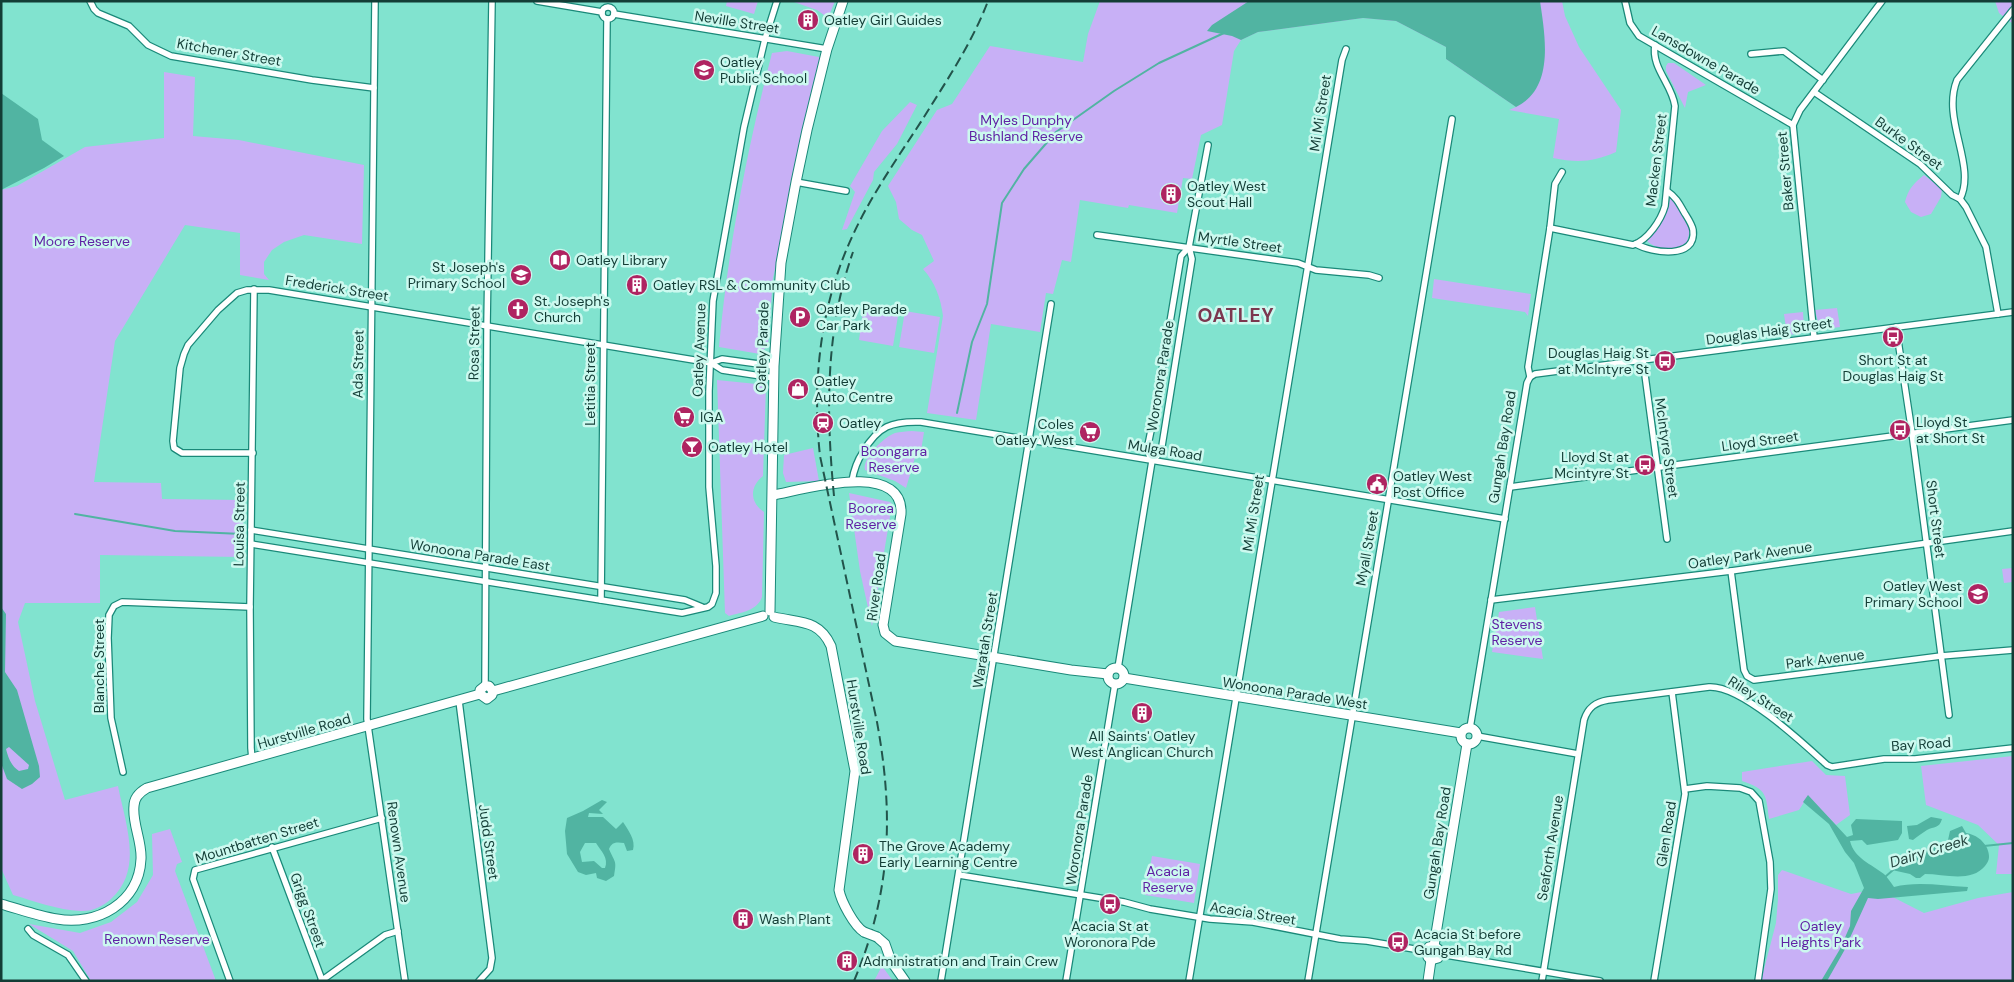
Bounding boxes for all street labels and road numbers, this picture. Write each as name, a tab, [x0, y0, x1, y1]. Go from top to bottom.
street label: Neville Street	[693, 6, 781, 38]
street label: Lansdowne Parade	[1649, 22, 1763, 98]
street label: Kitchener Street	[176, 34, 282, 70]
street label: Mi Mi Street	[1305, 73, 1335, 153]
street label: Burke Street	[1872, 112, 1946, 174]
street label: Macken Street	[1641, 113, 1671, 207]
street label: Baker Street	[1773, 131, 1797, 211]
street label: Myrtle Street	[1197, 227, 1283, 257]
street label: Frederick Street	[284, 271, 390, 305]
street label: Oatley Parade	[751, 301, 773, 393]
street label: Oatley Avenue	[688, 303, 710, 397]
street label: Rosa Street	[464, 306, 484, 380]
street label: Douglas Haig Street	[1705, 313, 1833, 349]
street label: Woronora Parade	[1142, 319, 1178, 433]
street label: Ada Street	[348, 329, 368, 399]
street label: Letitia Street	[581, 342, 599, 426]
street label: Gungah Bay Road	[1484, 389, 1520, 505]
street label: McIntyre Street	[1651, 397, 1683, 499]
street label: Lloyd Street	[1720, 427, 1800, 455]
street label: Mulga Road	[1127, 435, 1203, 465]
street label: Mi Mi Street	[1238, 473, 1268, 553]
street label: Short Street	[1922, 479, 1950, 559]
street label: Louisa Street	[229, 481, 249, 567]
street label: Myall Street	[1352, 509, 1382, 587]
street label: Wonoona Parade East	[409, 535, 551, 575]
street label: Oatley Park Avenue	[1687, 537, 1813, 573]
street label: River Road	[862, 552, 890, 622]
street label: Waratah Street	[968, 590, 1002, 690]
street label: Blanche Street	[90, 619, 108, 713]
street label: Park Avenue	[1785, 645, 1865, 673]
street label: Riley Street	[1725, 672, 1797, 726]
street label: Wonoona Parade West	[1221, 673, 1369, 713]
street label: Hurstville Road	[843, 678, 875, 776]
street label: Hurstville Road	[255, 709, 353, 753]
street label: Bay Road	[1890, 733, 1952, 755]
street label: Woronora Parade	[1061, 773, 1097, 887]
street label: Gungah Bay Road	[1419, 785, 1455, 901]
street label: Seaforth Avenue	[1533, 794, 1567, 902]
street label: Renown Avenue	[383, 800, 415, 904]
street label: Glen Road	[1652, 800, 1680, 868]
street label: Judd Street	[475, 803, 503, 881]
street label: Mountbatten Street	[193, 813, 321, 867]
street label: Grigg Street	[286, 870, 330, 950]
street label: Acacia Street	[1209, 897, 1297, 929]

